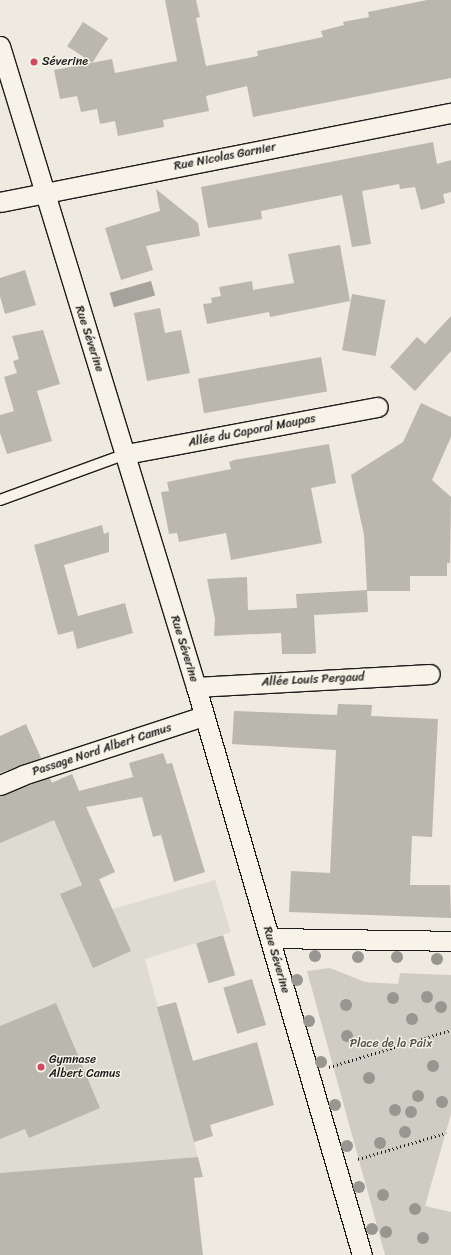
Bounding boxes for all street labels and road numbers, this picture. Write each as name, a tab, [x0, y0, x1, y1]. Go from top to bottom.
street label: Rue Nicolas Garnier	[173, 140, 277, 174]
street label: Rue Séverine	[71, 304, 107, 374]
street label: Allée du Caporal Maupas	[187, 412, 317, 450]
street label: Rue Séverine	[167, 614, 201, 684]
street label: Allée Louis Pergaud	[261, 670, 365, 690]
street label: Passage Nord Albert Camus	[30, 721, 174, 779]
street label: Rue Séverine	[260, 925, 292, 995]

